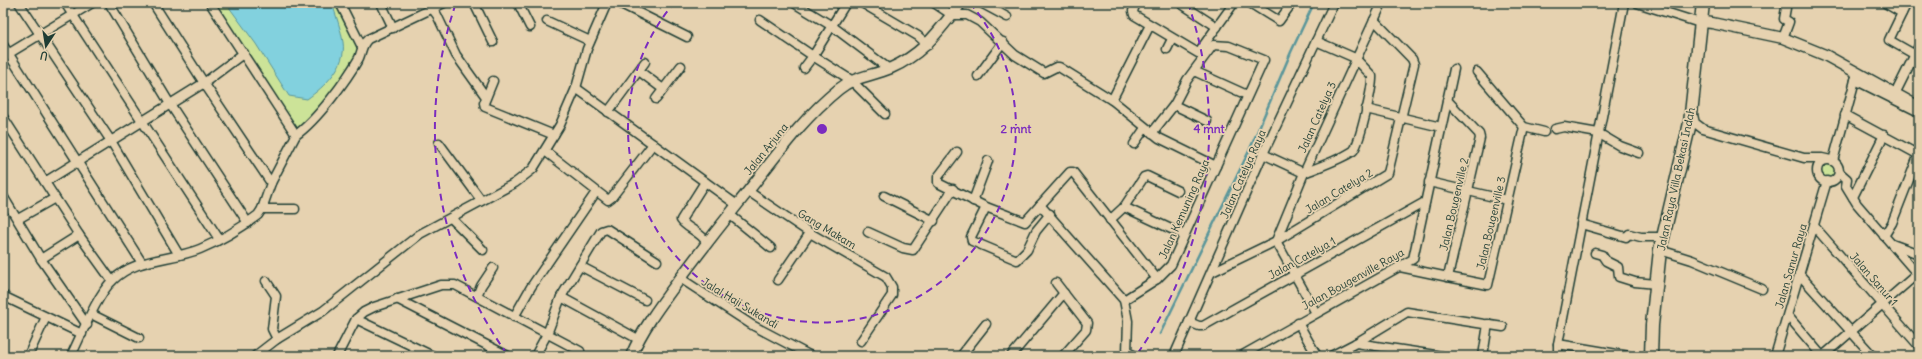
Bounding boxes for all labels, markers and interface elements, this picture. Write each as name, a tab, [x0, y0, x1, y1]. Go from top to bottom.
north arrow	[26, 26, 66, 66]
text: U	[39, 48, 49, 63]
street label: Jalan Catelya 3	[1295, 79, 1339, 155]
street label: Jalan Raya Villa Bekasi Indah	[1654, 106, 1698, 252]
street label: Jalan Arjuna	[741, 120, 791, 178]
text: 2 mnt	[1001, 121, 1032, 136]
text: 4 mnt	[1193, 121, 1226, 136]
centre of rings	[815, 122, 829, 136]
street label: Jalan Catelya Raya	[1217, 127, 1269, 221]
street label: Jalan Bougenville 2	[1436, 156, 1472, 252]
street label: Jalan Kemuning Raya	[1156, 157, 1212, 261]
street label: Jalan Catelya 2	[1303, 165, 1375, 217]
street label: Jalan Bougenville 3	[1473, 175, 1509, 271]
street label: Gang Makam	[795, 206, 859, 252]
street label: Jalan Sanur Raya	[1772, 222, 1810, 310]
street label: Jalan Catelya 1	[1266, 234, 1338, 282]
street label: Jalan Bougenville Raya	[1299, 245, 1407, 313]
street label: Jalan Sanur 1	[1847, 249, 1901, 309]
street label: Jalal Haji Sukandi	[699, 275, 781, 331]

